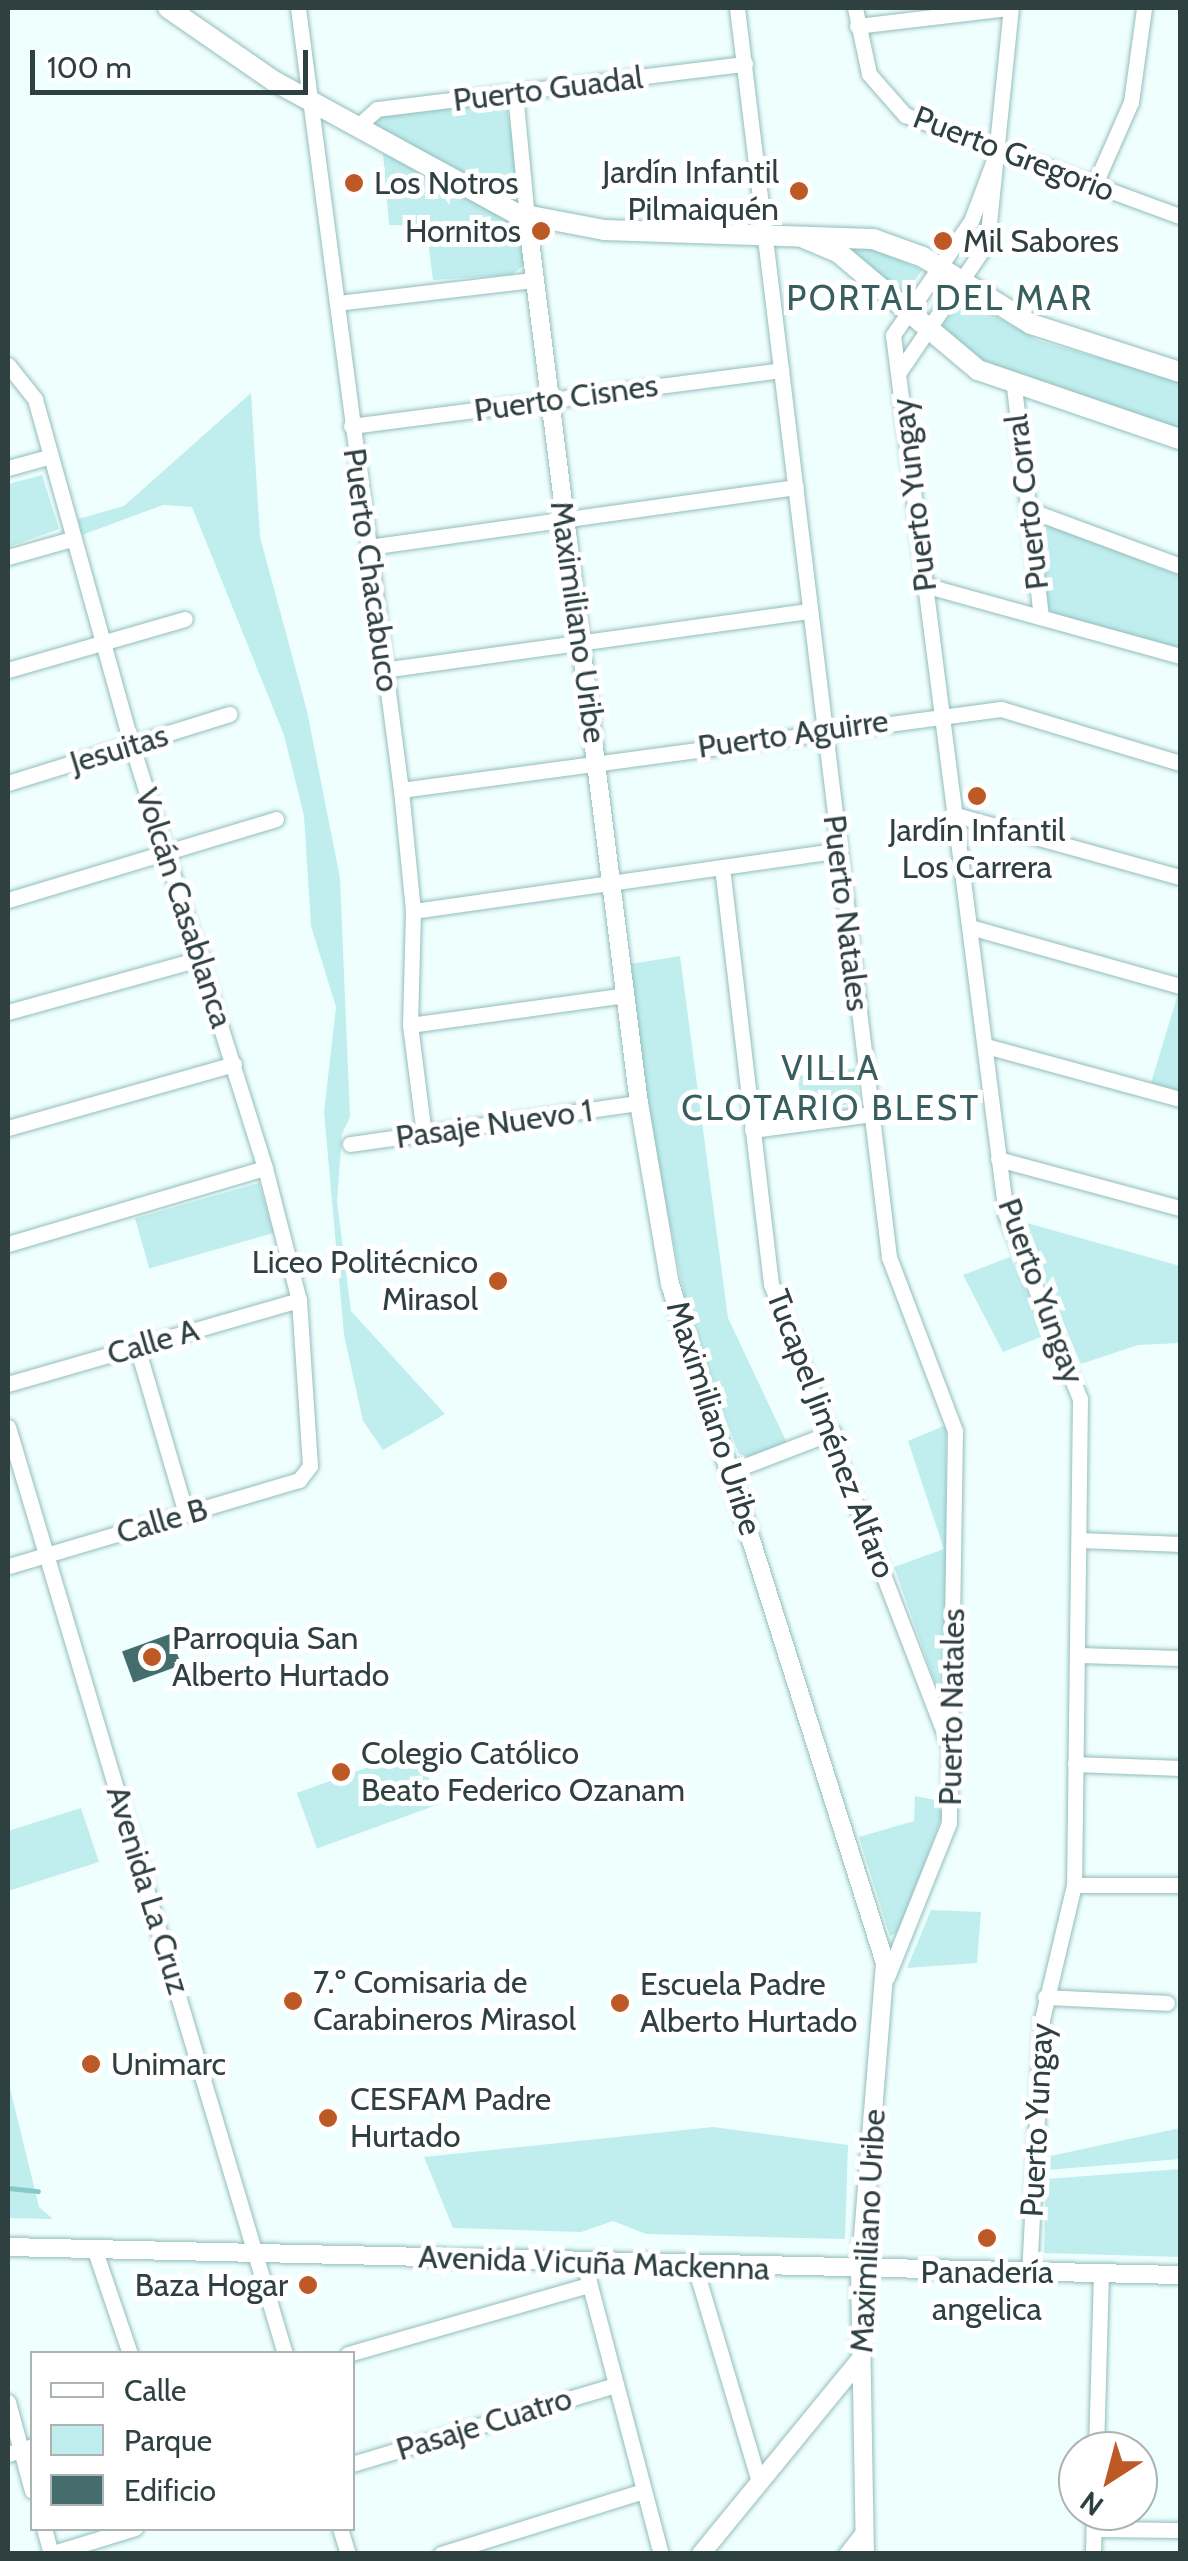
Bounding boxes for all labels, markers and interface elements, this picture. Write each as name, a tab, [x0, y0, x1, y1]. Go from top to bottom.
scale bar	[35, 30, 312, 92]
text: 100 m	[47, 49, 132, 86]
street label: Puerto Guadal	[451, 58, 645, 120]
street label: Puerto Gregorio	[908, 98, 1120, 210]
place label: Jardín Infantil Pilmaiquén	[602, 154, 779, 229]
place label: Los Notros	[374, 164, 519, 202]
marker: Los Notros	[343, 172, 365, 194]
marker: Jardín Infantil Pilmaiquén	[788, 180, 810, 202]
place label: Hornitos	[405, 212, 521, 250]
marker: Hornitos	[530, 220, 552, 242]
place label: Mil Sabores	[963, 222, 1119, 260]
marker: Mil Sabores	[932, 230, 954, 252]
district label: PORTAL DEL MAR	[786, 277, 1094, 319]
street label: Puerto Cisnes	[472, 366, 660, 430]
street label: Puerto Yungay	[883, 396, 945, 594]
street label: Puerto Corral	[997, 412, 1057, 592]
street label: Puerto Chacabuco	[335, 446, 407, 694]
street label: Maximiliano Uribe	[542, 498, 614, 746]
street label: Puerto Aguirre	[695, 702, 891, 766]
street label: Jesuitas	[65, 716, 173, 782]
street label: Volcán Casablanca	[127, 783, 241, 1033]
marker: Jardín Infantil Los Carrera	[966, 785, 988, 807]
place label: Jardín Infantil Los Carrera	[889, 812, 1065, 887]
street label: Puerto Natales	[815, 813, 877, 1013]
district label: VILLA CLOTARIO BLEST	[681, 1047, 981, 1129]
street label: Pasaje Nuevo 1	[393, 1091, 595, 1157]
street label: Puerto Yungay	[990, 1193, 1092, 1389]
place label: Liceo Politécnico Mirasol	[252, 1244, 478, 1319]
marker: Liceo Politécnico Mirasol	[487, 1270, 509, 1292]
street label: Tucapel Jiménez Alfaro	[758, 1284, 904, 1584]
street label: Maximiliano Uribe	[658, 1296, 770, 1540]
street label: Calle A	[103, 1311, 203, 1373]
street label: Calle B	[112, 1490, 212, 1552]
street label: Puerto Natales	[931, 1608, 973, 1806]
place label: Parroquia San Alberto Hurtado	[172, 1620, 389, 1695]
marker: Parroquia San Alberto Hurtado	[141, 1646, 163, 1668]
place label: Colegio Católico Beato Federico Ozanam	[361, 1735, 685, 1810]
marker: Colegio Católico Beato Federico Ozanam	[330, 1761, 352, 1783]
street label: Avenida La Cruz	[98, 1781, 198, 1999]
place label: 7.º Comisaria de Carabineros Mirasol	[313, 1964, 576, 2039]
place label: Escuela Padre Alberto Hurtado	[640, 1966, 857, 2041]
marker: 7.º Comisaria de Carabineros Mirasol	[282, 1990, 304, 2012]
marker: Escuela Padre Alberto Hurtado	[609, 1992, 631, 2014]
street label: Puerto Yungay	[1013, 2022, 1061, 2218]
place label: Unimarc	[111, 2045, 226, 2083]
marker: Unimarc	[80, 2053, 102, 2075]
place label: CESFAM Padre Hurtado	[350, 2081, 551, 2156]
marker: CESFAM Padre Hurtado	[315, 2105, 341, 2131]
street label: Maximiliano Uribe	[842, 2108, 894, 2354]
marker: Panadería angelica	[976, 2227, 998, 2249]
street label: Avenida Vicuña Mackenna	[418, 2238, 770, 2288]
place label: Panadería angelica	[921, 2254, 1053, 2329]
place label: Baza Hogar	[135, 2266, 288, 2304]
marker: Baza Hogar	[297, 2274, 319, 2296]
legend	[30, 2351, 355, 2531]
text: Calle	[124, 2372, 186, 2409]
street label: Pasaje Cuatro	[392, 2379, 576, 2469]
text: Parque	[124, 2422, 212, 2459]
north arrow	[1058, 2431, 1158, 2531]
text: Edificio	[124, 2472, 216, 2509]
text: N	[1074, 2484, 1110, 2523]

